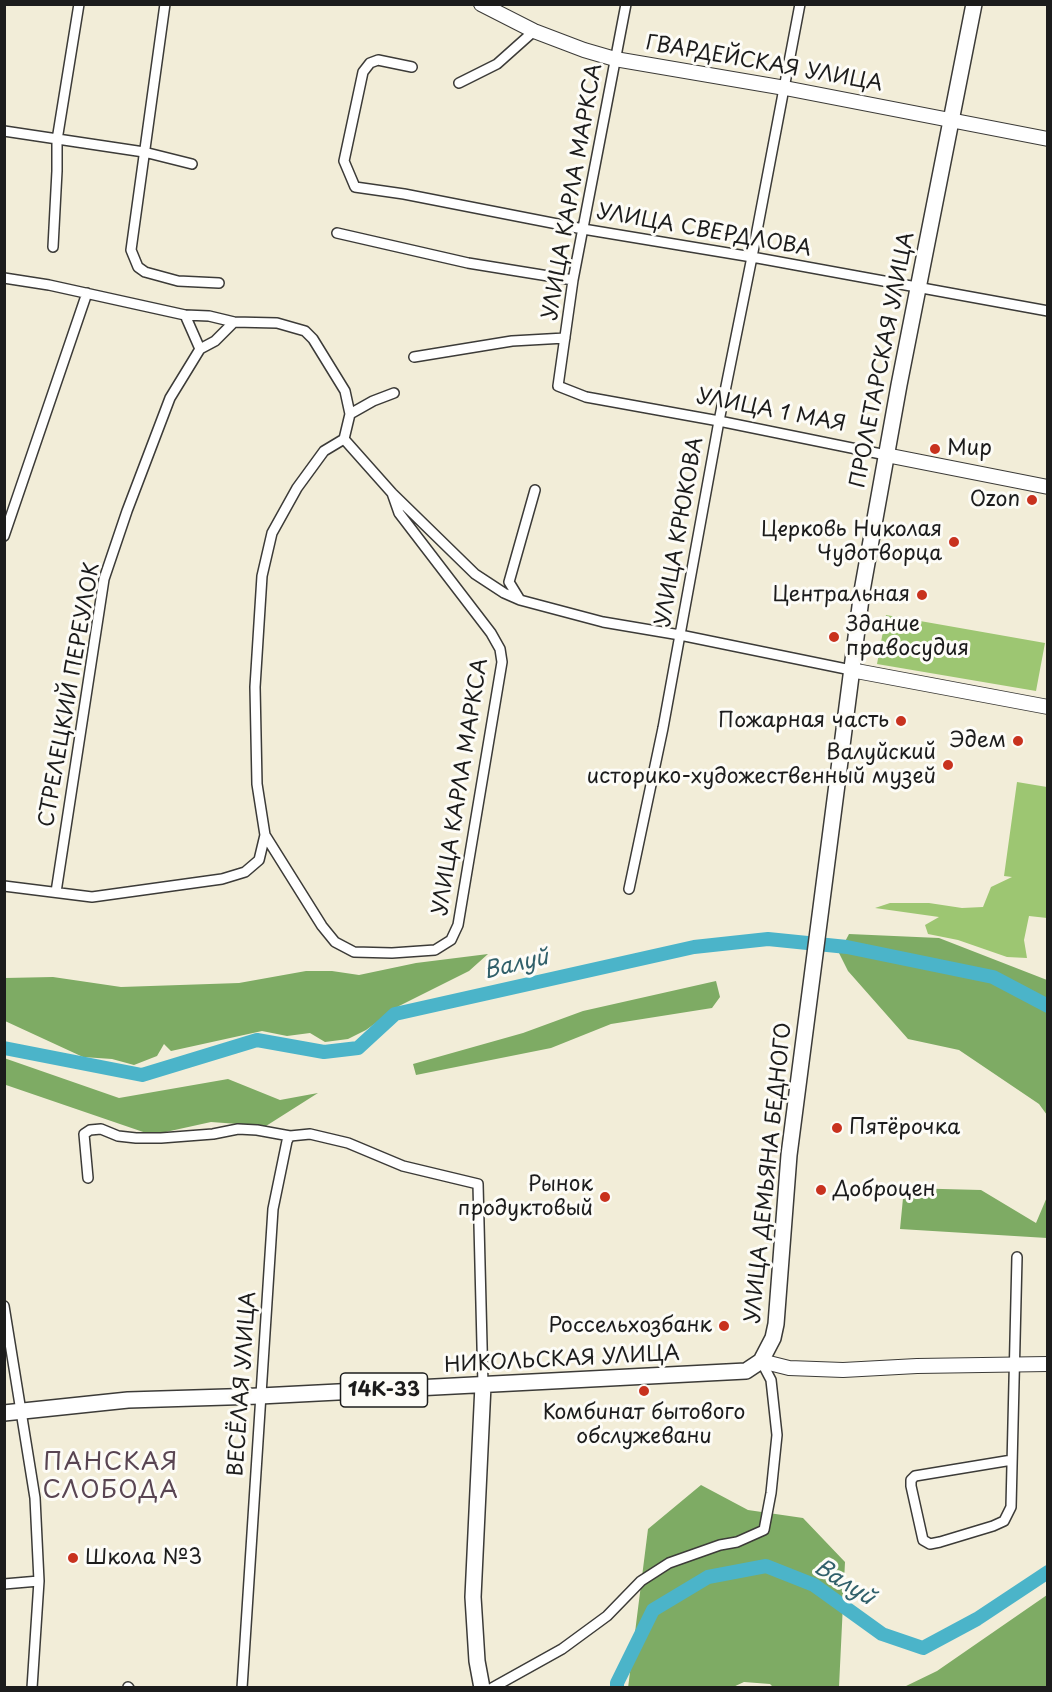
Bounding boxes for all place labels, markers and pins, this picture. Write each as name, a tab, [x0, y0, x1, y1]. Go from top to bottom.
place label: Мир	[947, 436, 992, 462]
marker: Мир	[928, 442, 942, 456]
place label: Ozon	[970, 487, 1020, 513]
marker: Ozon	[1025, 493, 1039, 507]
place label: Церковь Николая Чудотворца	[761, 517, 942, 567]
marker: Церковь Николая Чудотворца	[947, 535, 961, 549]
place label: Центральная	[772, 582, 910, 608]
marker: Центральная	[915, 588, 929, 602]
place label: Здание правосудия	[846, 612, 969, 662]
marker: Здание правосудия	[827, 630, 841, 644]
place label: Пожарная часть	[718, 708, 889, 734]
marker: Пожарная часть	[894, 714, 908, 728]
place label: Эдем	[950, 728, 1006, 754]
marker: Эдем	[1011, 734, 1025, 748]
place label: Валуйский историко-художественный музей	[587, 740, 936, 790]
marker: Валуйский историко-художественный музей	[941, 758, 955, 772]
place label: Пятёрочка	[849, 1115, 960, 1141]
marker: Пятёрочка	[830, 1121, 844, 1135]
place label: Рынок продуктовый	[458, 1172, 593, 1222]
place label: Доброцен	[833, 1177, 936, 1203]
marker: Доброцен	[814, 1183, 828, 1197]
marker: Рынок продуктовый	[598, 1190, 612, 1204]
place label: Россельхозбанк	[549, 1313, 712, 1339]
marker: Россельхозбанк	[717, 1319, 731, 1333]
marker: Комбинат бытового обслужевани	[637, 1384, 651, 1398]
place label: Комбинат бытового обслужевани	[543, 1400, 745, 1450]
place label: Школа №3	[85, 1545, 202, 1571]
marker: Школа №3	[66, 1551, 80, 1565]

